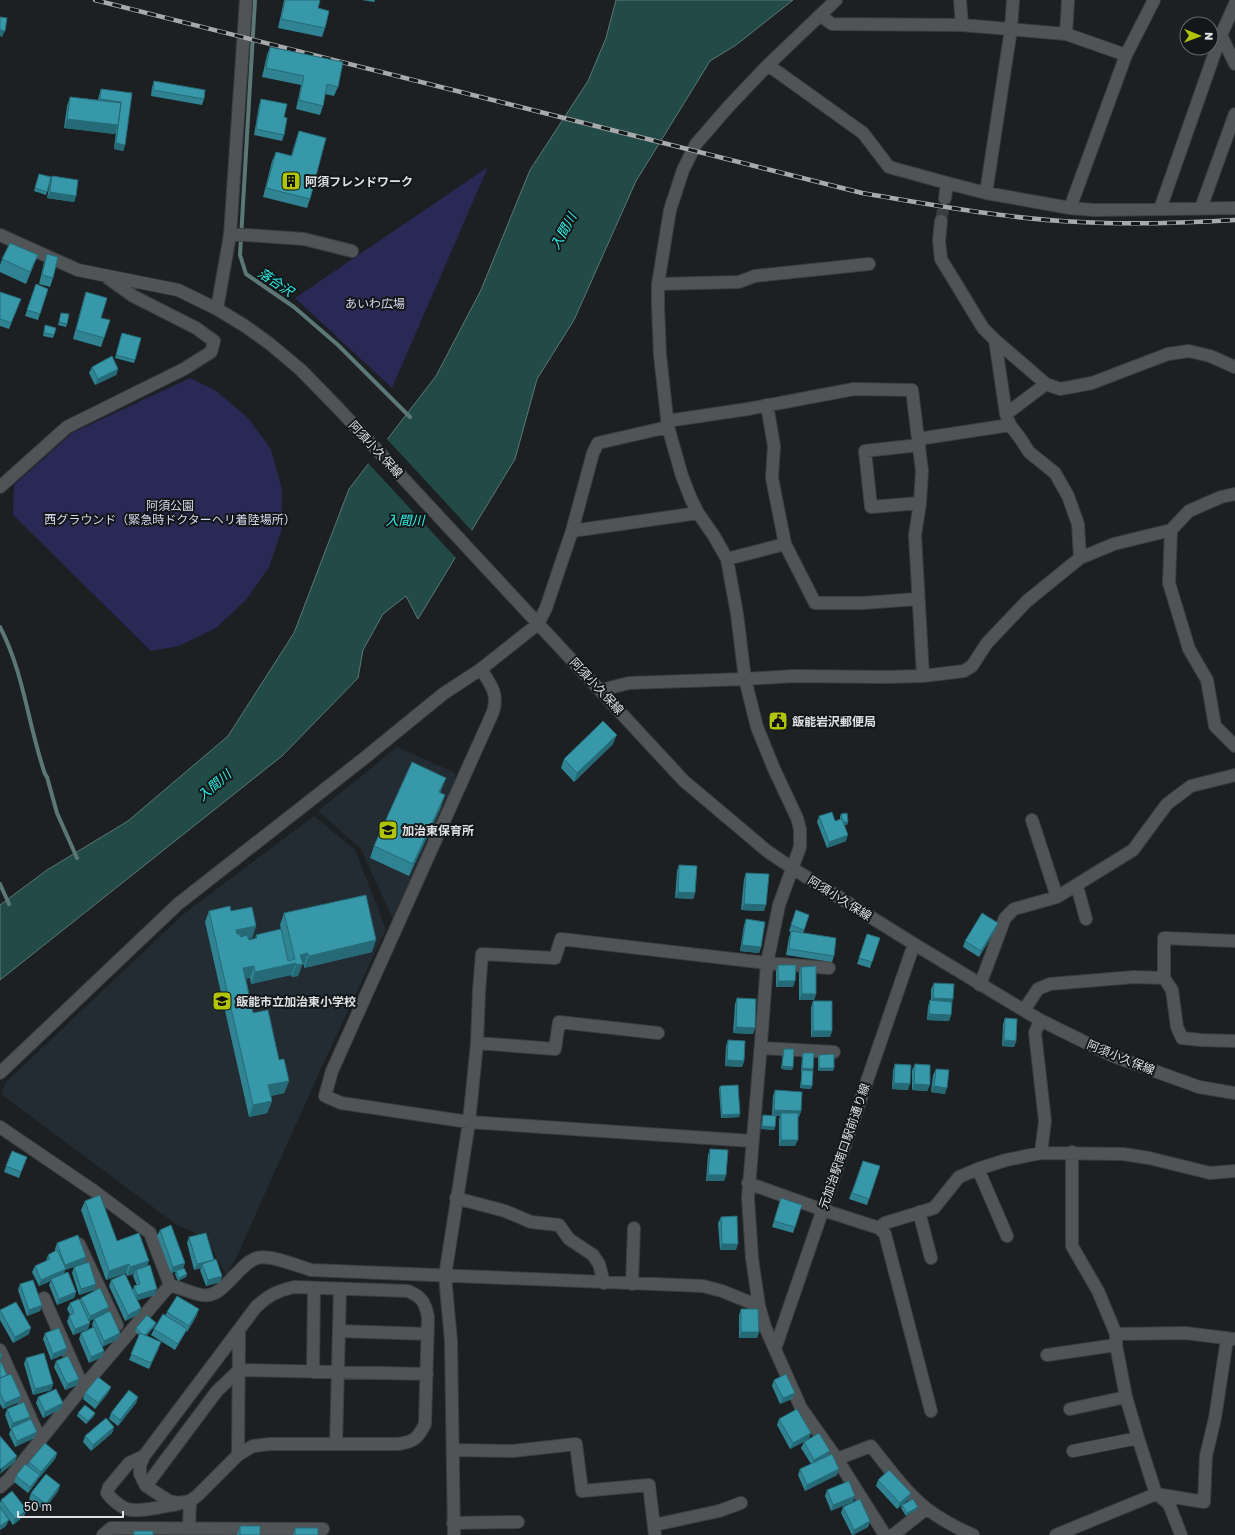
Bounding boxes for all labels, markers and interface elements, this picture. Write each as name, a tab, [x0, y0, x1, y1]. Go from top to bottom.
north arrow	[1179, 16, 1219, 56]
text: N	[1203, 32, 1216, 40]
building icon: 阿須フレンドワーク	[280, 170, 302, 192]
place label: 阿須フレンドワーク	[305, 174, 413, 189]
water label: 入間川	[547, 208, 580, 252]
water label: 落合沢	[255, 264, 298, 301]
park label: あいわ広場	[345, 296, 405, 311]
street label: 阿須小久保線	[346, 418, 406, 480]
park label: 阿須公園 西グラウンド（緊急時ドクターヘリ着陸場所）	[44, 498, 296, 527]
water label: 入間川	[385, 512, 426, 528]
street label: 阿須小久保線	[567, 655, 627, 717]
public building icon: 飯能岩沢郵便局	[767, 710, 789, 732]
place label: 飯能岩沢郵便局	[792, 714, 876, 729]
water label: 入間川	[194, 765, 235, 804]
school or university icon: 加治東保育所	[377, 819, 399, 841]
place label: 加治東保育所	[402, 823, 474, 838]
street label: 阿須小久保線	[805, 873, 875, 923]
school or university icon: 飯能市立加治東小学校	[211, 990, 233, 1012]
place label: 飯能市立加治東小学校	[236, 994, 356, 1009]
street label: 阿須小久保線	[1085, 1037, 1157, 1077]
street label: 元加治駅南口駅前通り線	[815, 1081, 873, 1211]
scale bar	[18, 1493, 123, 1519]
text: 50 m	[24, 1499, 52, 1514]

